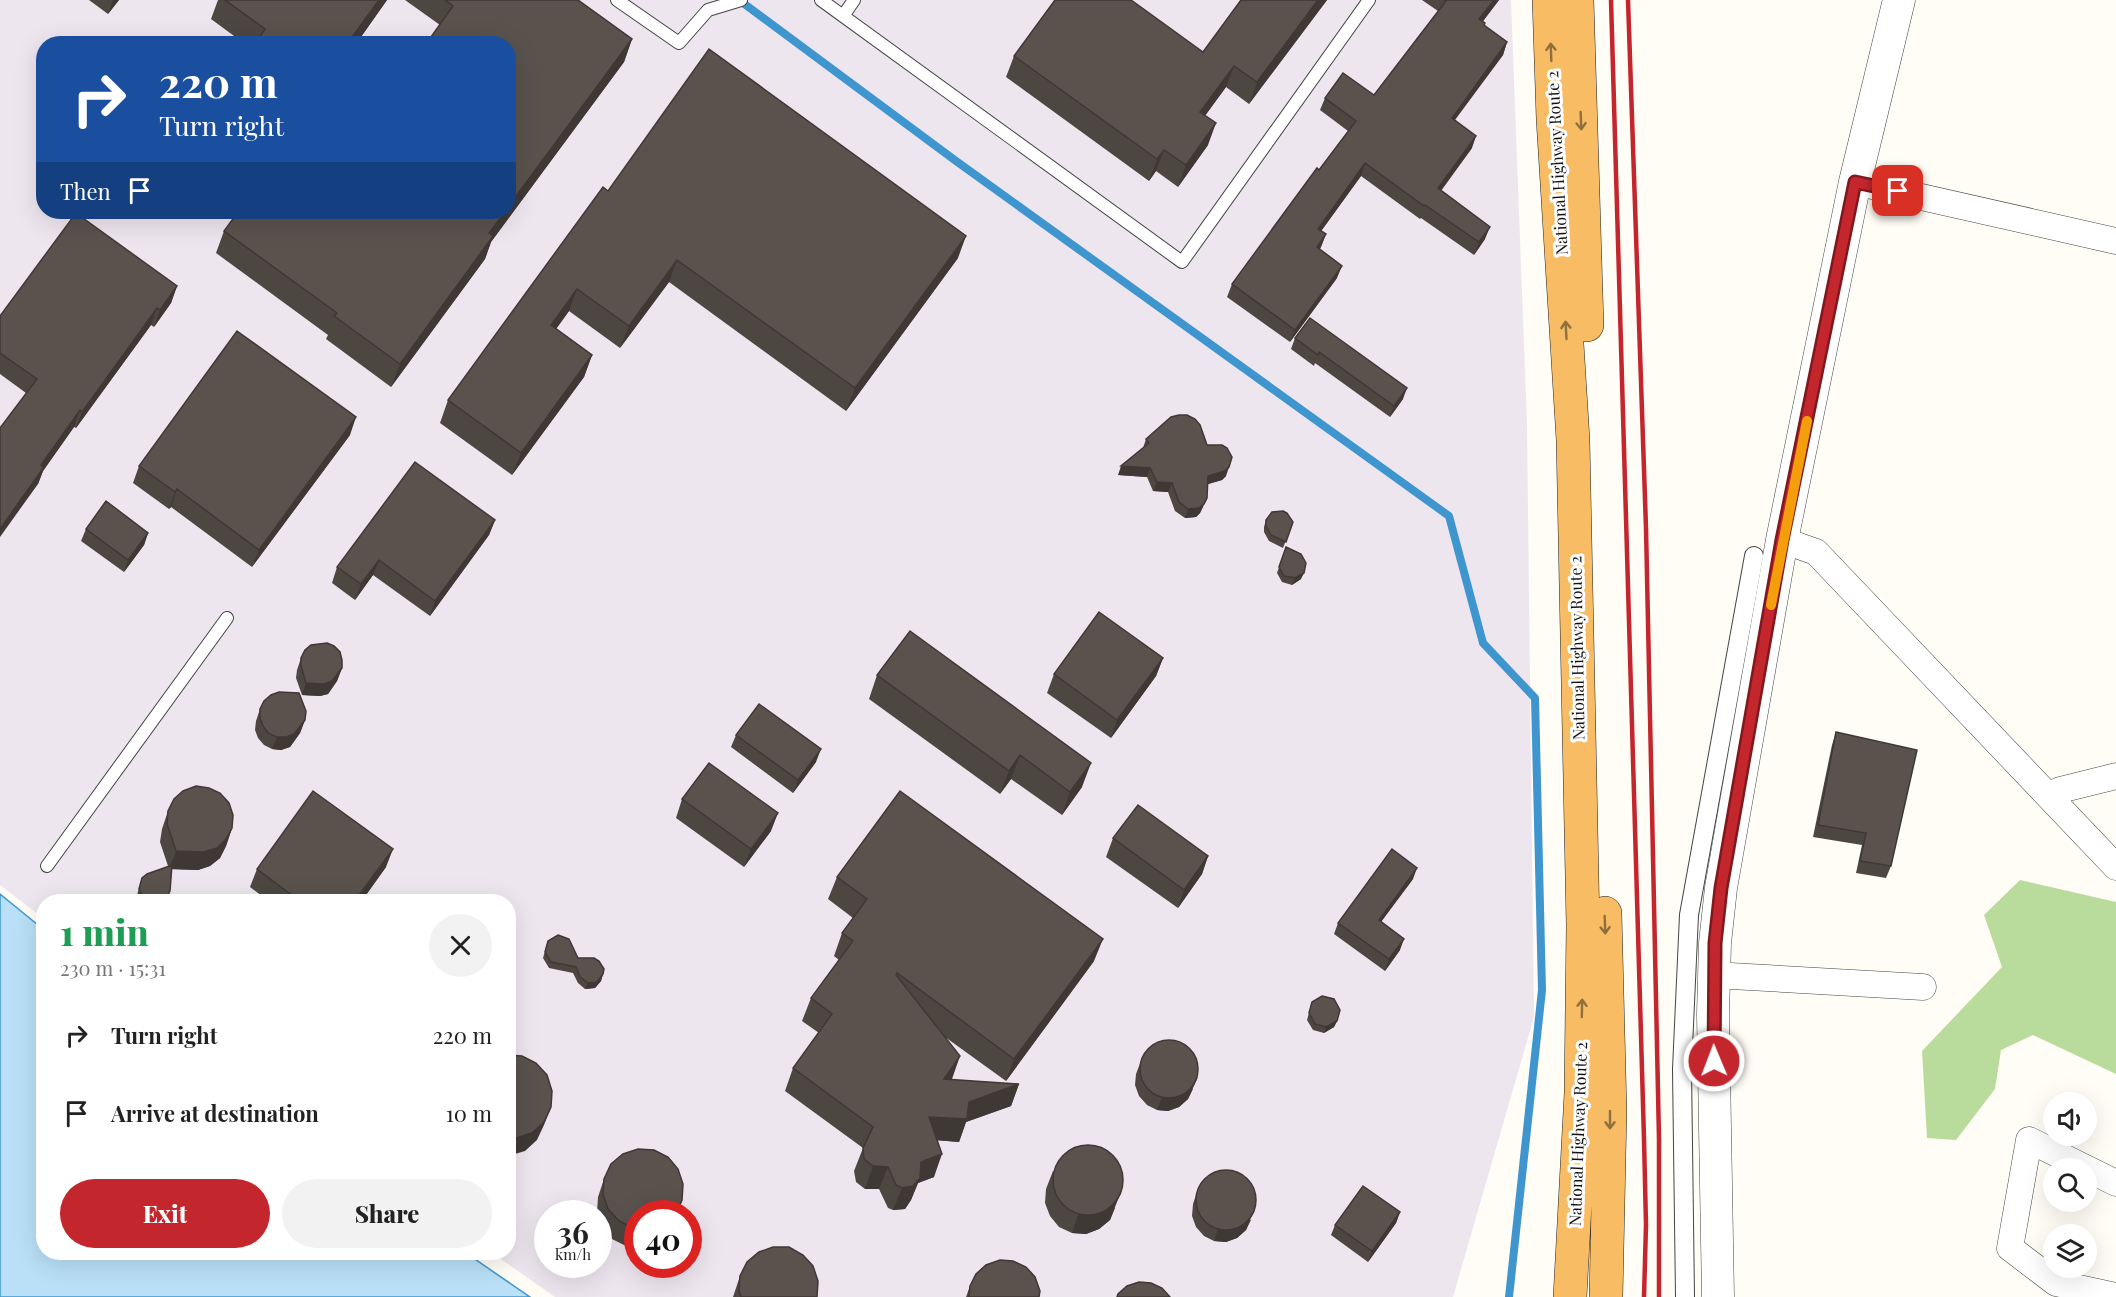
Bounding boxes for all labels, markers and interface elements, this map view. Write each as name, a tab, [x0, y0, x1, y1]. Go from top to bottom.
one-way arrow	[1545, 42, 1557, 62]
text: 220 m	[159, 53, 278, 109]
icon: right	[60, 60, 138, 138]
street label: National Highway Route 2	[1541, 70, 1572, 256]
text: Turn right	[159, 107, 284, 143]
one-way arrow	[1576, 111, 1587, 131]
pin	[1872, 165, 1923, 216]
icon: arrive	[123, 174, 156, 207]
icon: arrive	[1881, 174, 1914, 207]
text: Then	[60, 176, 111, 206]
one-way arrow	[1561, 321, 1572, 341]
street label: National Highway Route 2	[1564, 556, 1589, 740]
text: 1 min	[60, 907, 149, 955]
button: close	[429, 914, 492, 977]
one-way arrow	[1599, 915, 1611, 935]
text: 230 m · 15:31	[60, 954, 166, 981]
one-way arrow	[1576, 998, 1588, 1018]
icon: right	[60, 1019, 93, 1052]
text: Turn right	[111, 1020, 217, 1050]
text: 220 m	[433, 1020, 492, 1050]
position arrow	[1682, 1029, 1746, 1093]
street label: National Highway Route 2	[1564, 1042, 1591, 1226]
map controls	[2043, 1092, 2097, 1278]
button: sound	[2043, 1092, 2097, 1146]
icon: arrive	[60, 1097, 93, 1130]
text: Arrive at destination	[111, 1098, 319, 1128]
text: 10 m	[446, 1098, 492, 1128]
one-way arrow	[1604, 1109, 1616, 1129]
button: search	[2043, 1158, 2097, 1212]
button: Exit	[60, 1179, 270, 1248]
button: Share	[282, 1179, 492, 1248]
speed limit sign: 40	[624, 1200, 702, 1278]
text: 36	[557, 1212, 589, 1252]
button: layers	[2043, 1224, 2097, 1278]
text: km/h	[555, 1244, 591, 1264]

